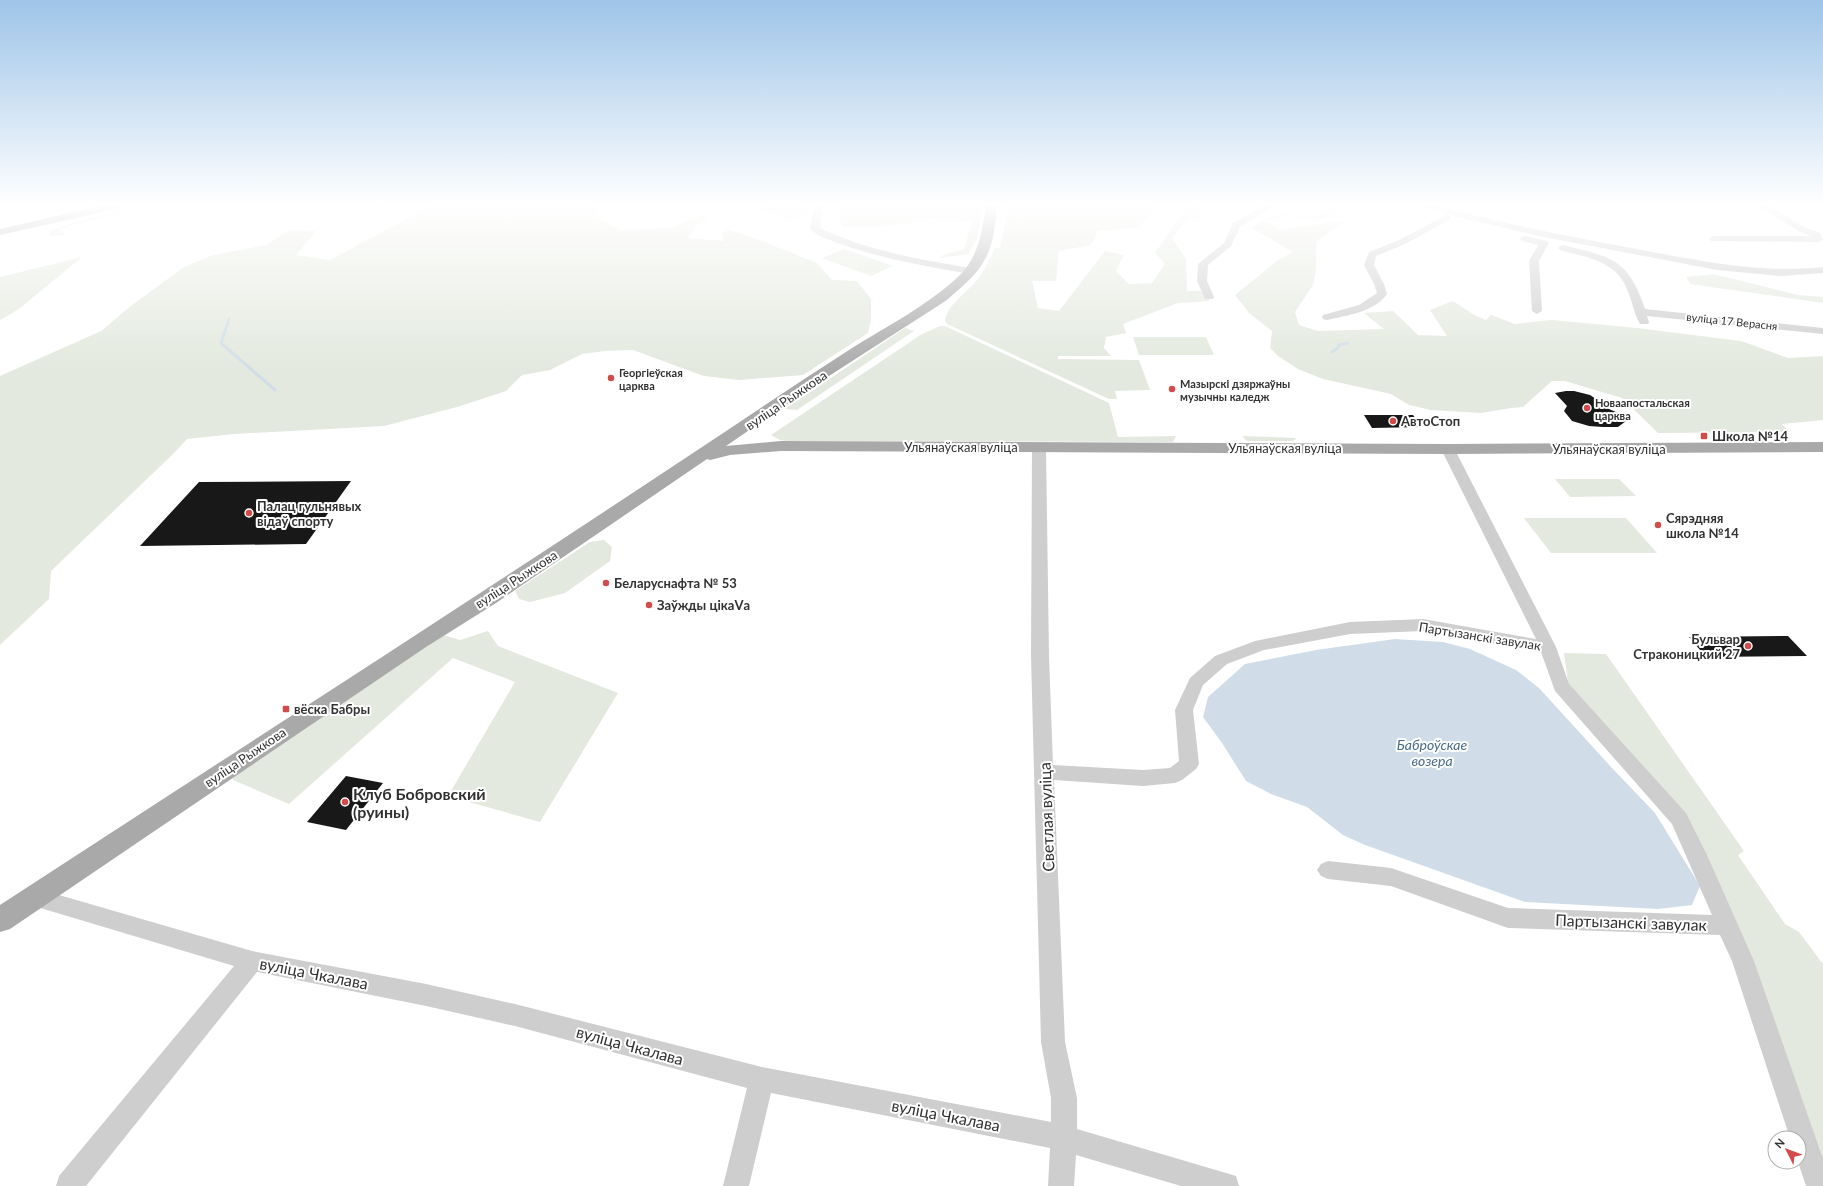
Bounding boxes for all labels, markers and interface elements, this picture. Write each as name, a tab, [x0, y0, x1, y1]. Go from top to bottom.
street label: вуліца 17 Верасня	[1686, 310, 1778, 332]
place label: Георгіеўская царква	[619, 366, 683, 392]
street label: вуліца Рыжкова	[742, 367, 830, 433]
marker: Георгіеўская царква	[606, 373, 616, 383]
place label: Мазырскі дзяржаўны музычны каледж	[1180, 377, 1290, 403]
marker: Мазырскі дзяржаўны музычны каледж	[1167, 384, 1177, 394]
place label: Новаапостальская царква	[1595, 396, 1690, 422]
marker: Новаапостальская царква	[1582, 403, 1592, 413]
place label: АвтоСтоп	[1400, 413, 1460, 429]
marker: АвтоСтоп	[1388, 416, 1398, 426]
place label: Школа №14	[1712, 428, 1788, 444]
marker: Школа №14	[1699, 431, 1709, 441]
street label: Ульянаўская вуліца	[904, 439, 1018, 455]
street label: Ульянаўская вуліца	[1228, 440, 1342, 456]
street label: Ульянаўская вуліца	[1552, 441, 1666, 457]
place label: Палац гульнявых відаў спорту	[257, 498, 362, 529]
marker: Палац гульнявых відаў спорту	[244, 508, 254, 518]
place label: Сярэдняя школа №14	[1666, 510, 1739, 541]
marker: Сярэдняя школа №14	[1653, 520, 1663, 530]
street label: вуліца Рыжкова	[472, 546, 560, 612]
place label: Беларуснафта № 53	[614, 575, 737, 591]
marker: Беларуснафта № 53	[601, 578, 611, 588]
place label: Заўжды цікаVа	[657, 597, 750, 613]
marker: Заўжды цікаVа	[644, 600, 654, 610]
street label: Партызанскі завулак	[1418, 618, 1542, 654]
place label: Бульвар Страконицкий 27	[1633, 631, 1740, 662]
marker: Бульвар Страконицкий 27	[1743, 641, 1753, 651]
place label: вёска Бабры	[294, 701, 370, 717]
marker: вёска Бабры	[281, 704, 291, 714]
street label: вуліца Рыжкова	[201, 724, 289, 790]
water label: Баброўскае возера	[1397, 736, 1468, 769]
street label: Светлая вуліца	[1035, 762, 1057, 872]
place label: Клуб Бобровский (руины)	[353, 784, 486, 821]
marker: Клуб Бобровский (руины)	[340, 797, 350, 807]
street label: Партызанскі завулак	[1555, 910, 1708, 934]
street label: вуліца Чкалава	[258, 953, 370, 993]
street label: вуліца Чкалава	[574, 1022, 686, 1068]
street label: вуліца Чкалава	[890, 1095, 1002, 1135]
north arrow	[1767, 1130, 1807, 1170]
text: N	[1772, 1135, 1787, 1150]

